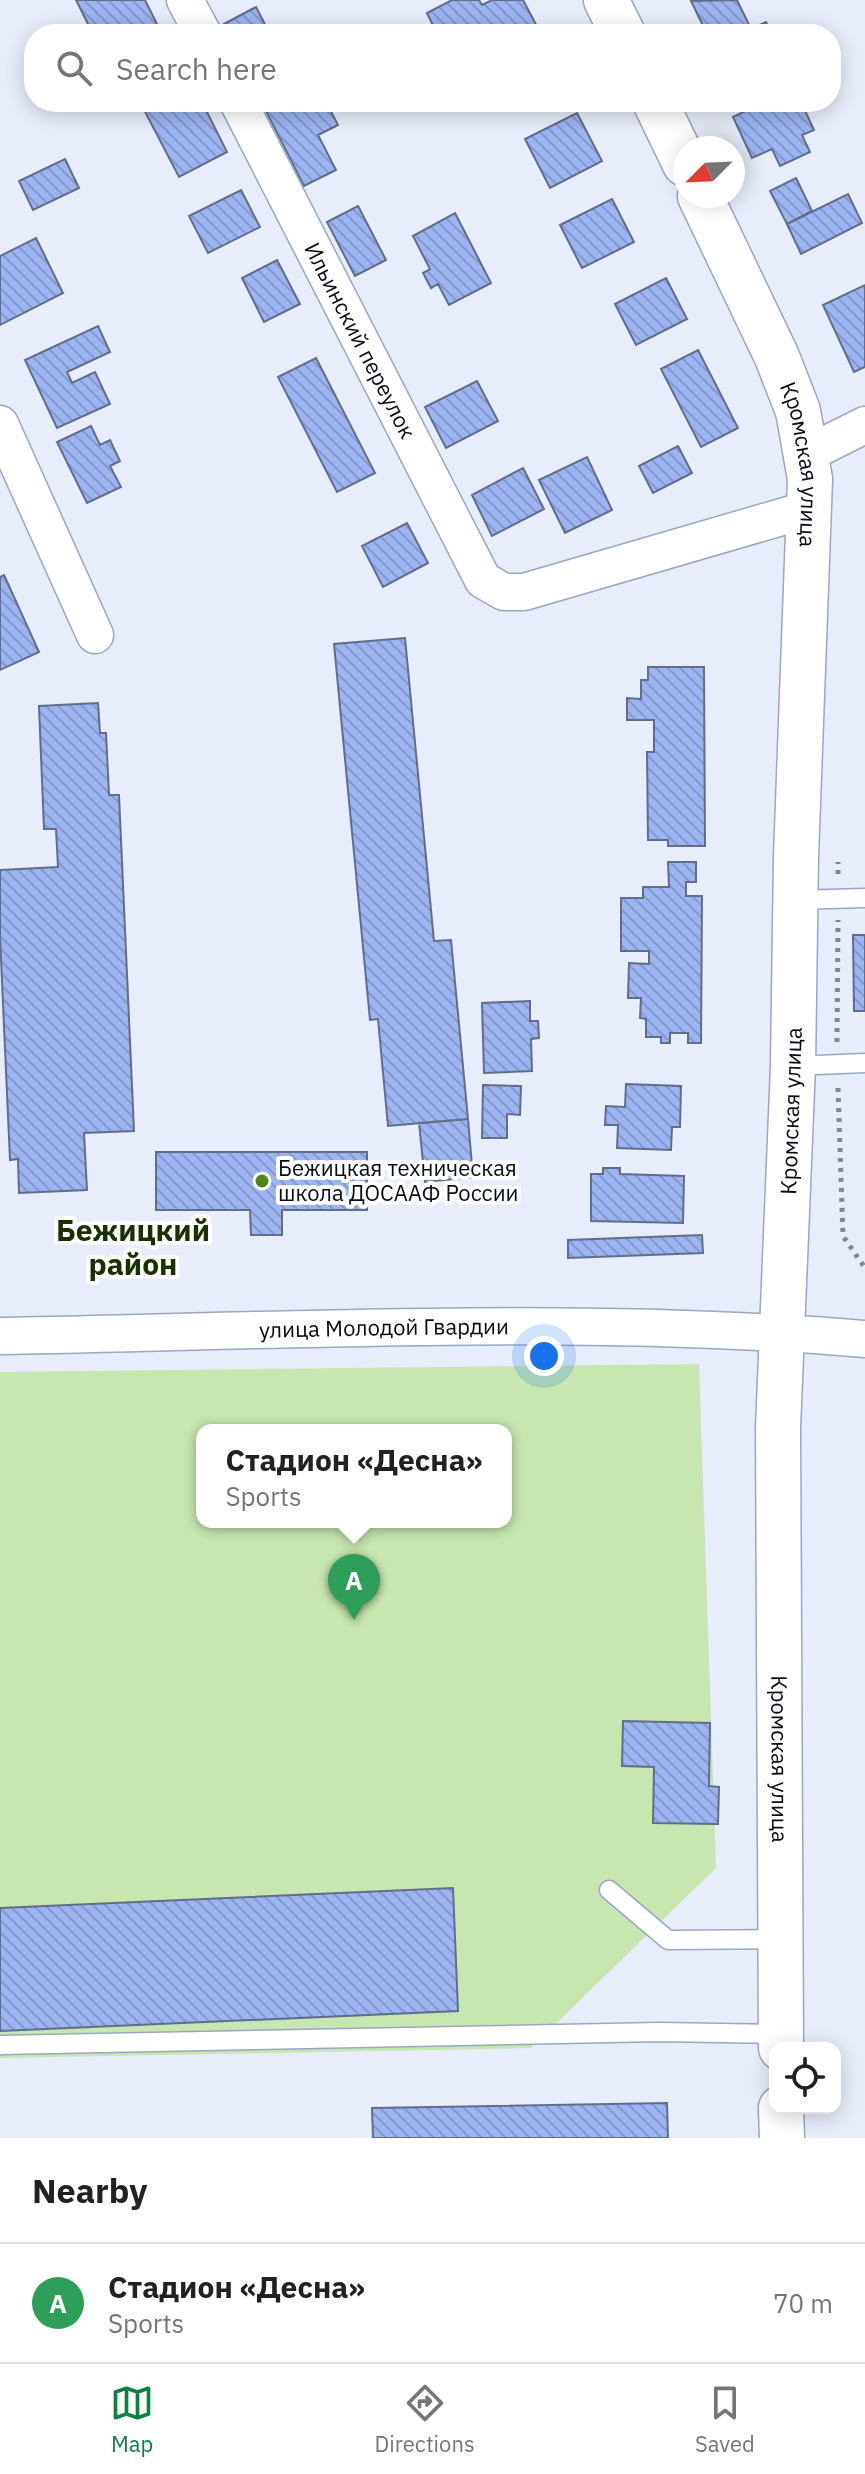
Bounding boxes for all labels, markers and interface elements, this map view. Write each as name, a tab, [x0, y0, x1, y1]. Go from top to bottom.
search box	[24, 24, 841, 112]
icon: search	[52, 46, 96, 90]
text: Search here	[116, 49, 277, 88]
north arrow	[673, 136, 745, 208]
street label: Ильинский переулок	[298, 237, 423, 443]
street label: Кромская улица	[774, 377, 825, 548]
street label: Кромская улица	[773, 1027, 808, 1195]
place label: Бежицкая техническая школа ДОСААФ России	[278, 1153, 519, 1207]
marker: Бежицкая техническая школа ДОСААФ России	[253, 1172, 271, 1190]
district label: Бежицкий район	[56, 1210, 210, 1283]
street label: улица Молодой Гвардии	[259, 1311, 509, 1344]
your location	[524, 1336, 564, 1376]
popup	[196, 1424, 512, 1528]
text: Стадион «Десна»	[225, 1440, 483, 1479]
text: Sports	[225, 1479, 302, 1513]
pin: A	[328, 1554, 380, 1620]
street label: Кромская улица	[765, 1675, 795, 1843]
map controls	[769, 2042, 841, 2114]
button: locate	[769, 2042, 841, 2114]
text: Nearby	[32, 2168, 147, 2212]
text: Стадион «Десна»	[108, 2267, 365, 2306]
text: A	[49, 2286, 67, 2320]
text: 70 m	[773, 2286, 833, 2320]
text: Sports	[108, 2306, 184, 2340]
tab: Map	[110, 2381, 154, 2458]
tab: Directions	[375, 2381, 475, 2458]
tab: Saved	[695, 2381, 755, 2458]

